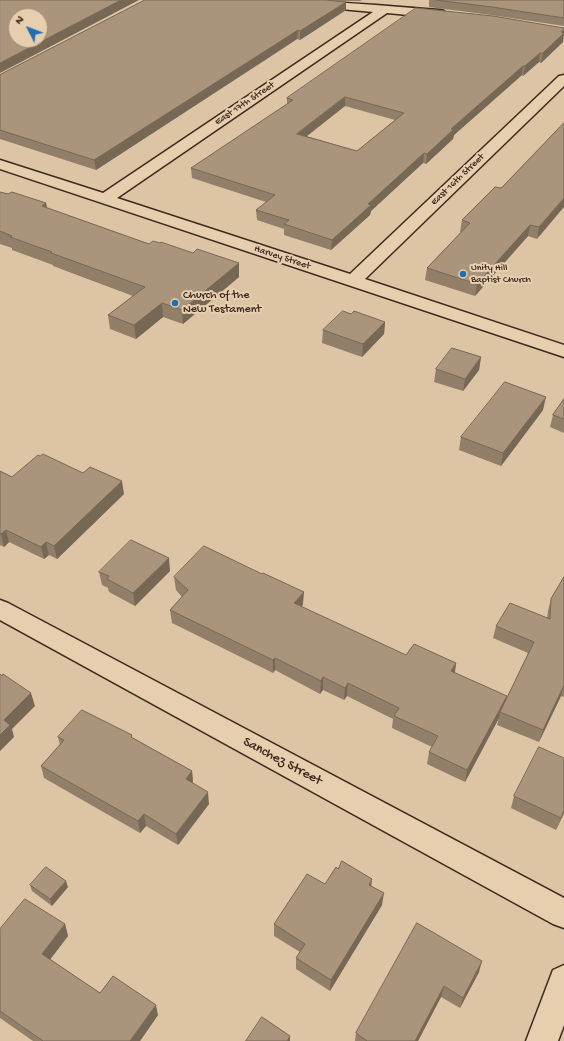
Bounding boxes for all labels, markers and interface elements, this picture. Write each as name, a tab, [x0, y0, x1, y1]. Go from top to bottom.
north arrow	[8, 8, 48, 48]
text: N	[13, 14, 27, 27]
street label: East 17th Street	[213, 80, 277, 128]
street label: East 16th Street	[429, 152, 487, 208]
street label: Harvey Street	[252, 243, 312, 273]
place label: Unity Hill Baptist Church	[471, 262, 531, 286]
marker: Unity Hill Baptist Church	[458, 269, 468, 279]
place label: Church of the New Testament	[183, 289, 261, 317]
marker: Church of the New Testament	[170, 298, 180, 308]
street label: Sanchez Street	[240, 734, 324, 790]

